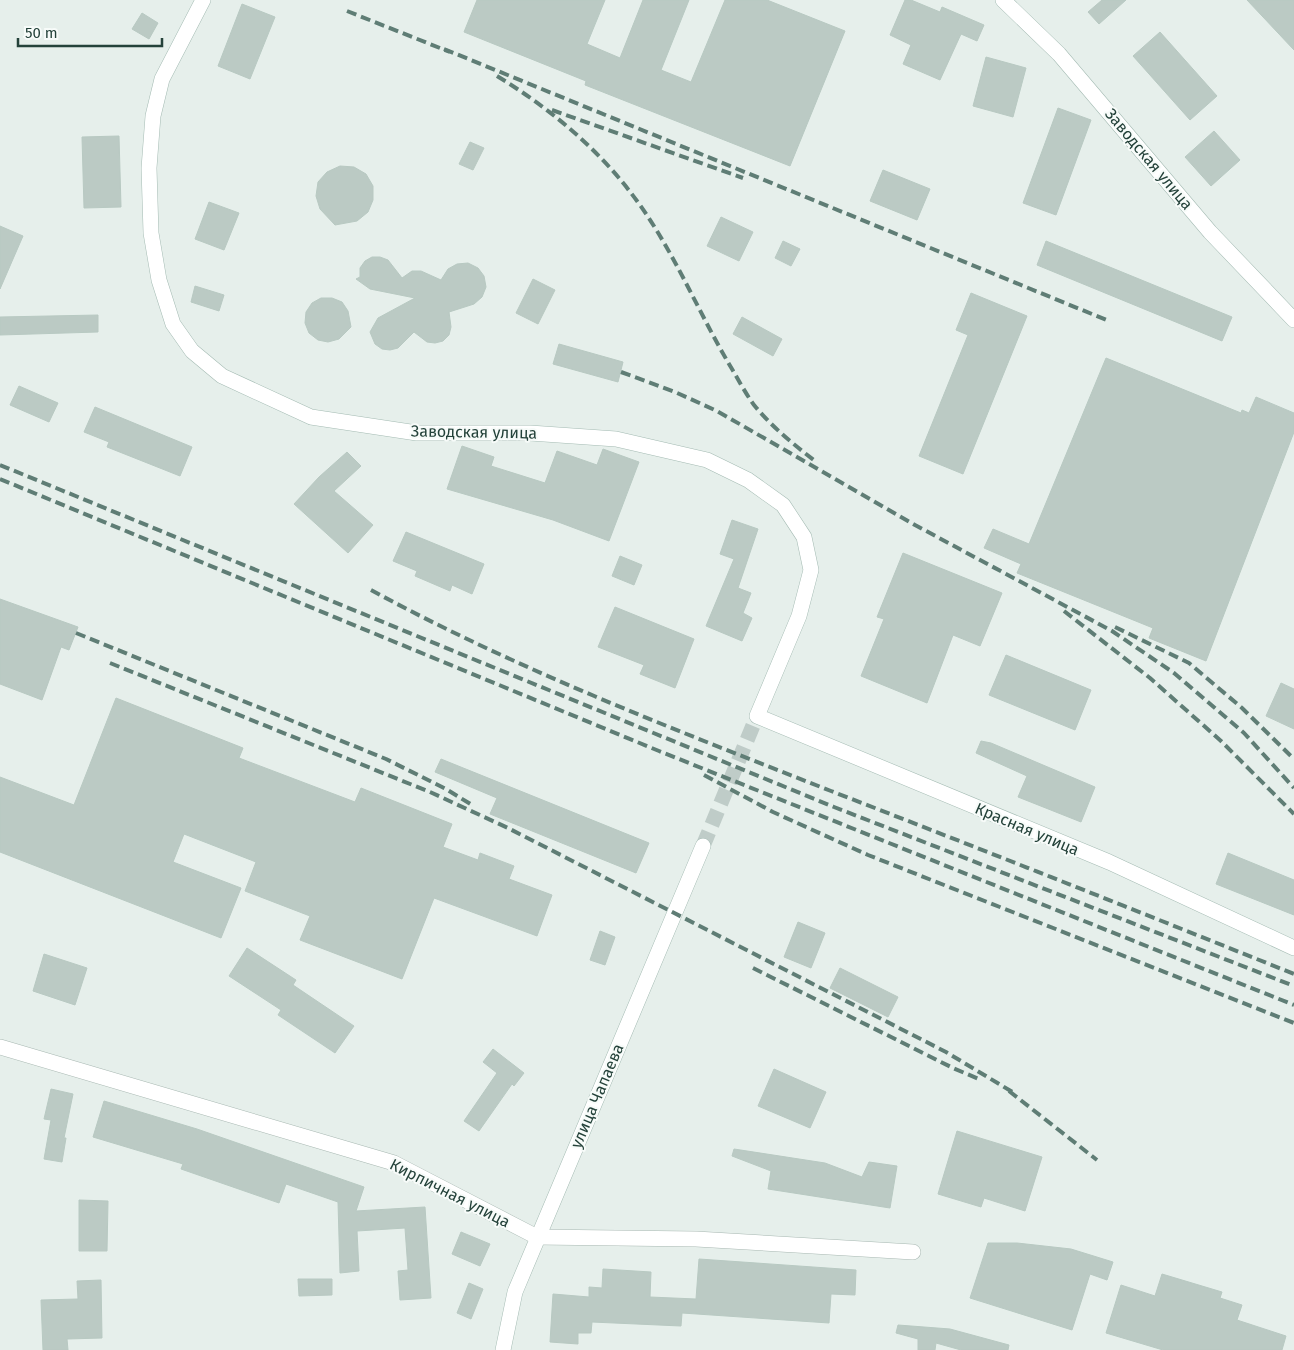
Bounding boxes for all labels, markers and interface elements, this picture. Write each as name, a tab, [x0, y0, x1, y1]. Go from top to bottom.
scale bar	[18, 15, 161, 47]
text: 50 m	[25, 24, 58, 42]
street label: Заводская улица	[1101, 105, 1197, 213]
street label: Заводская улица	[411, 421, 537, 443]
street label: Красная улица	[972, 799, 1082, 859]
street label: улица Чапаева	[566, 1041, 628, 1151]
street label: Кирпичная улица	[387, 1155, 513, 1231]

